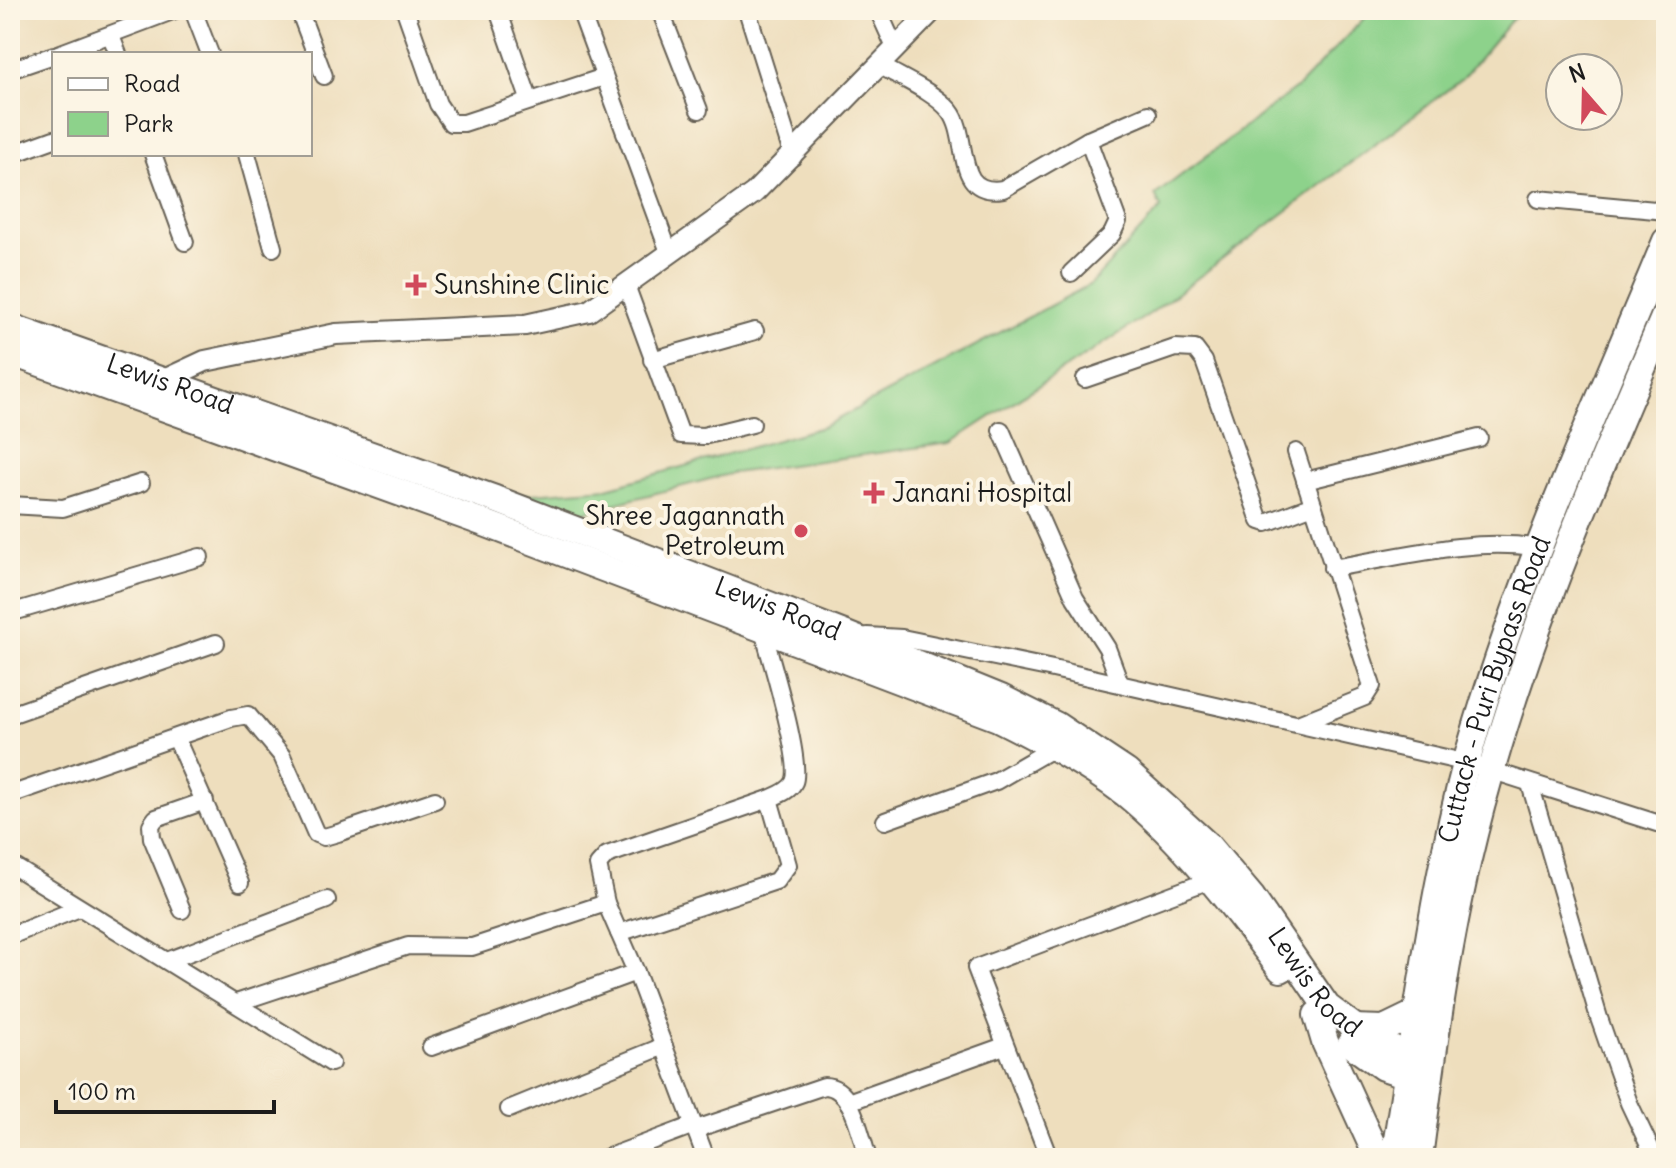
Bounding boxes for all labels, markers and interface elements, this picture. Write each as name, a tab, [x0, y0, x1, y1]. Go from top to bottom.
legend	[52, 52, 312, 156]
north arrow	[1544, 52, 1624, 132]
text: N	[1565, 57, 1589, 89]
text: Road	[124, 68, 180, 98]
text: Park	[124, 108, 174, 138]
place label: Sunshine Clinic	[434, 268, 609, 301]
marker: Sunshine Clinic	[405, 274, 427, 296]
street label: Lewis Road	[102, 346, 238, 421]
place label: Janani Hospital	[892, 476, 1072, 509]
marker: Janani Hospital	[863, 482, 885, 504]
place label: Shree Jagannath Petroleum	[586, 499, 785, 562]
marker: Shree Jagannath Petroleum	[792, 522, 810, 540]
street label: Cuttack - Puri Bypass Road	[1431, 531, 1558, 846]
street label: Lewis Road	[710, 569, 846, 647]
street label: Lewis Road	[1261, 921, 1369, 1043]
scale bar	[56, 1064, 274, 1114]
text: 100 m	[68, 1076, 136, 1106]

